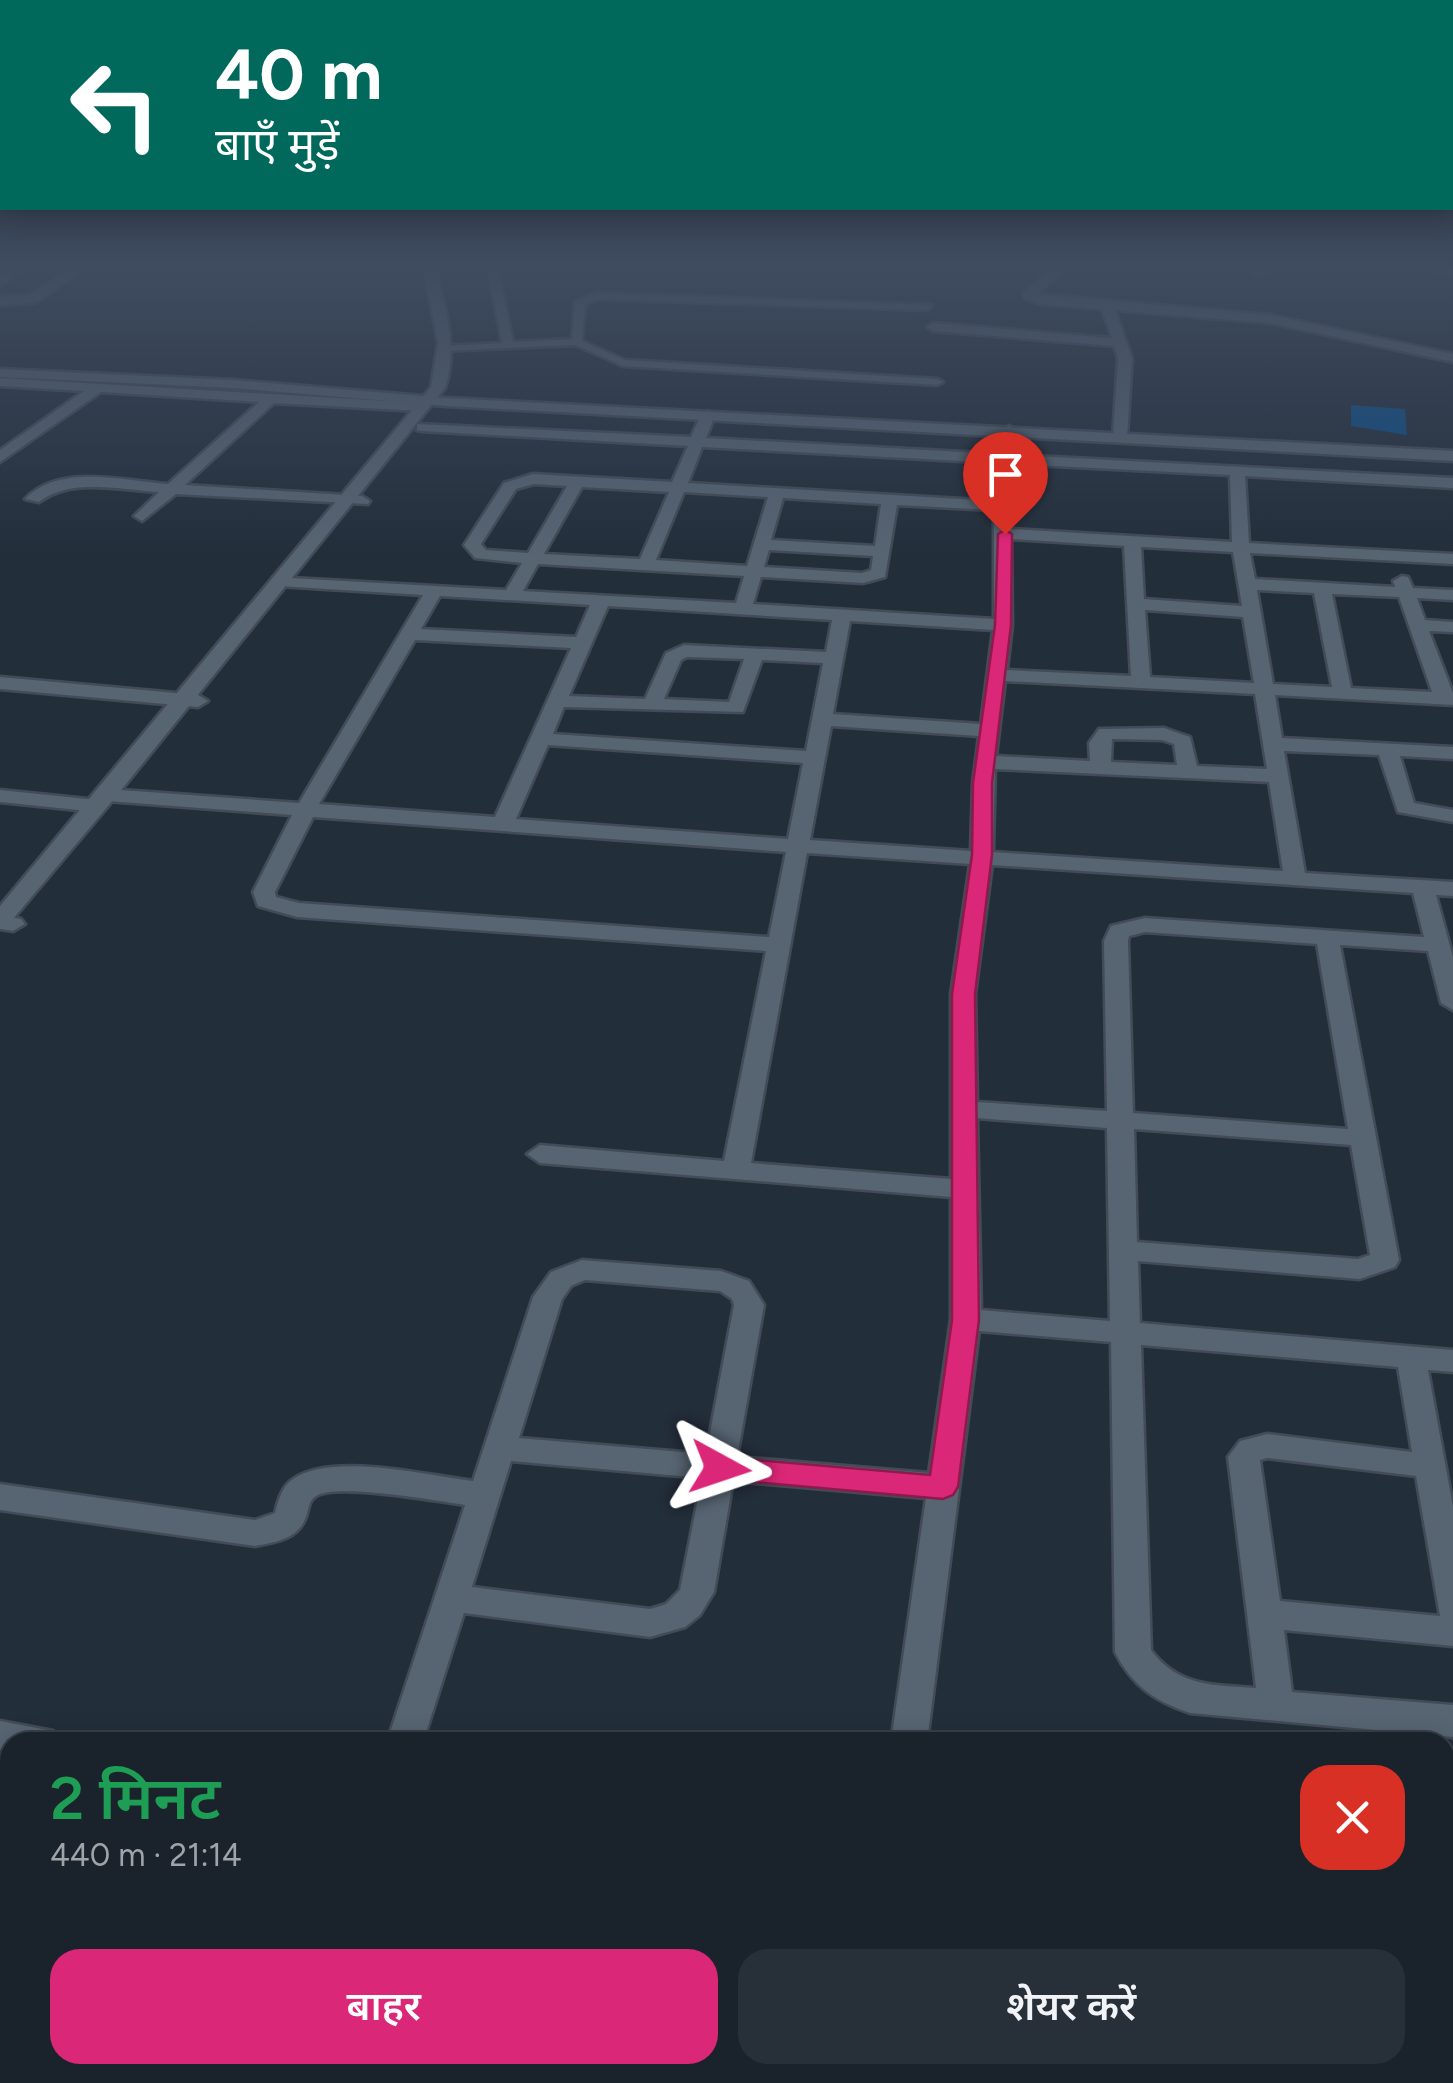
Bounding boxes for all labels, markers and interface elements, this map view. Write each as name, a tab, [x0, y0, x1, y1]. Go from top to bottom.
text: 40 m	[215, 32, 382, 117]
icon: left	[50, 40, 180, 170]
text: बाएँ मुड़ें	[215, 117, 339, 171]
pin	[963, 432, 1048, 535]
icon: arrive	[978, 447, 1033, 502]
position arrow	[668, 1416, 772, 1520]
text: 2 मिनट	[50, 1762, 221, 1834]
button: close	[1300, 1765, 1405, 1870]
text: 440 m · 21:14	[50, 1836, 242, 1874]
button: बाहर	[50, 1949, 718, 2064]
button: शेयर करें	[738, 1949, 1405, 2064]

